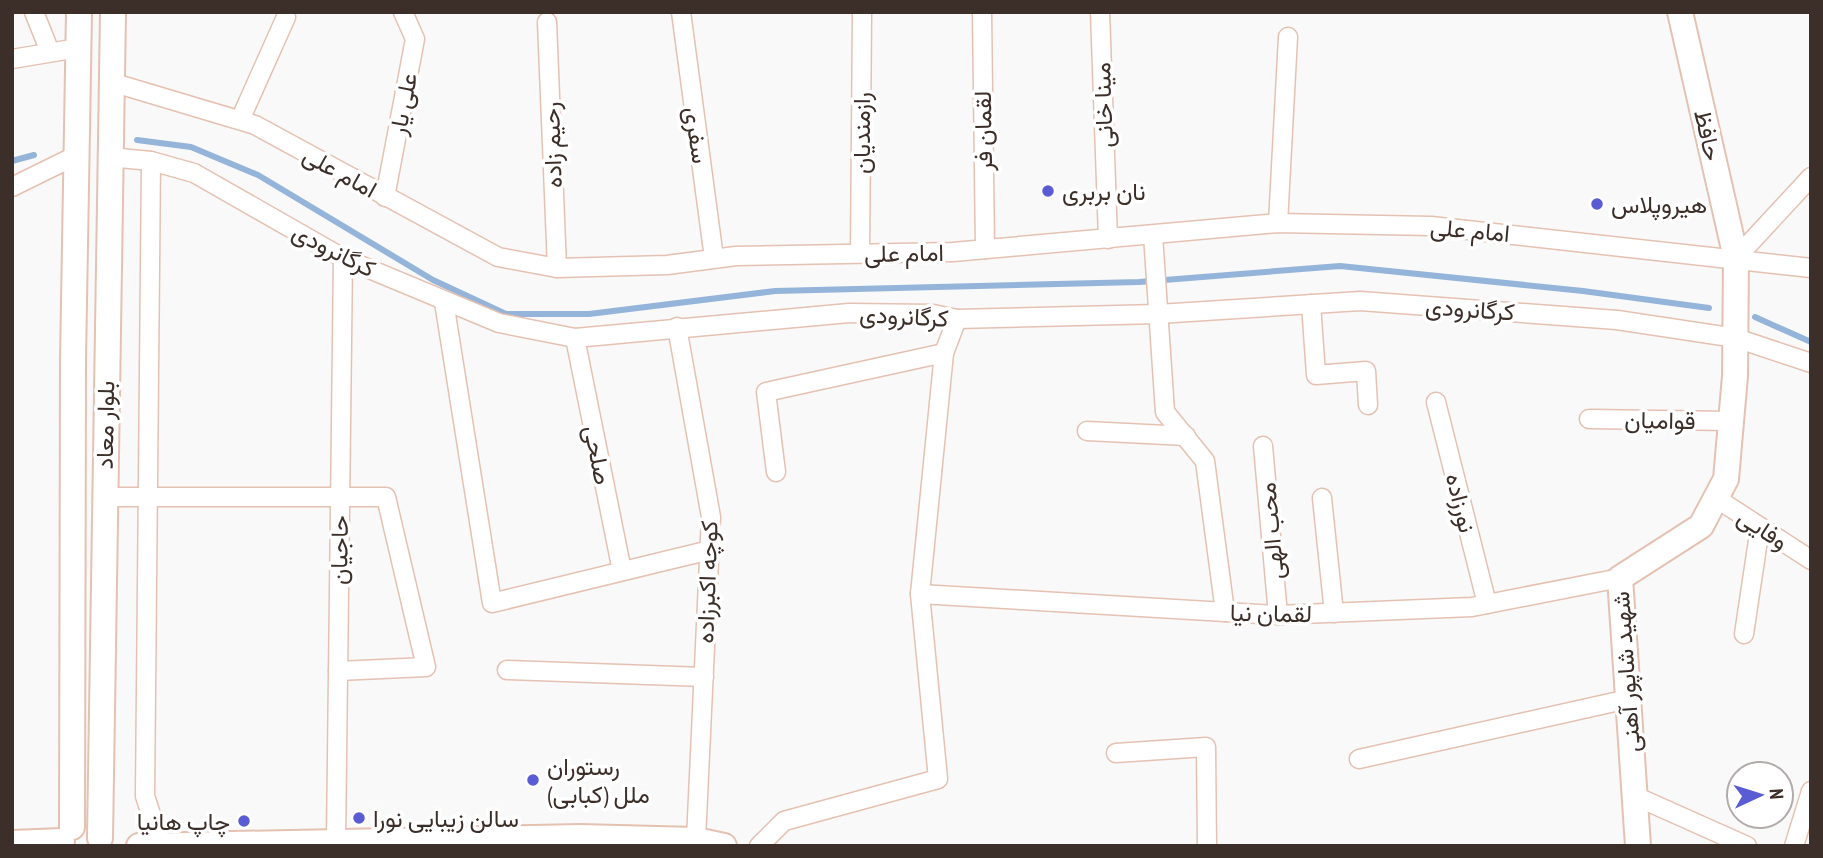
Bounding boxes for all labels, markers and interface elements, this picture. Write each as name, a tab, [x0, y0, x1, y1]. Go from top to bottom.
street label: مینا خانی	[1086, 62, 1120, 148]
street label: علی یار	[382, 70, 424, 139]
street label: لقمان فر	[967, 91, 999, 172]
street label: رازمندیان	[846, 92, 877, 174]
street label: رحیم زاده	[535, 101, 570, 189]
street label: سفری	[678, 105, 716, 165]
street label: حافظ	[1687, 106, 1729, 164]
street label: امام علی	[297, 139, 382, 206]
place label: نان بربری	[1062, 176, 1146, 207]
marker: نان بربری	[1040, 183, 1056, 199]
place label: هیروپلاس	[1611, 189, 1707, 221]
marker: هیروپلاس	[1589, 196, 1605, 212]
street label: امام علی	[1429, 211, 1511, 250]
street label: کرگانرودی	[287, 216, 381, 284]
street label: امام علی	[864, 237, 944, 270]
street label: کرگانرودی	[1424, 290, 1516, 328]
street label: کرگانرودی	[859, 298, 949, 334]
street label: بلوار معاد	[89, 380, 121, 470]
street label: قوامیان	[1624, 404, 1696, 436]
street label: صلحی	[577, 423, 619, 487]
street label: نورزاده	[1439, 470, 1483, 536]
street label: محب الهی	[1251, 481, 1291, 581]
street label: وفایی	[1732, 501, 1794, 557]
street label: حاجیان	[323, 515, 355, 585]
street label: کوچه اکبرزاده	[689, 520, 726, 644]
street label: شهید شاپور آهنی	[1605, 590, 1648, 754]
street label: لقمان نیا	[1230, 597, 1312, 629]
place label: رستوران ملل (کبابی)	[547, 751, 650, 810]
north arrow	[1725, 760, 1795, 830]
marker: رستوران ملل (کبابی)	[525, 772, 541, 788]
text: N	[1765, 788, 1789, 800]
place label: سالن زیبایی نورا	[373, 803, 519, 834]
place label: چاپ هانیا	[137, 806, 230, 838]
marker: سالن زیبایی نورا	[351, 810, 367, 826]
marker: چاپ هانیا	[236, 813, 252, 829]

